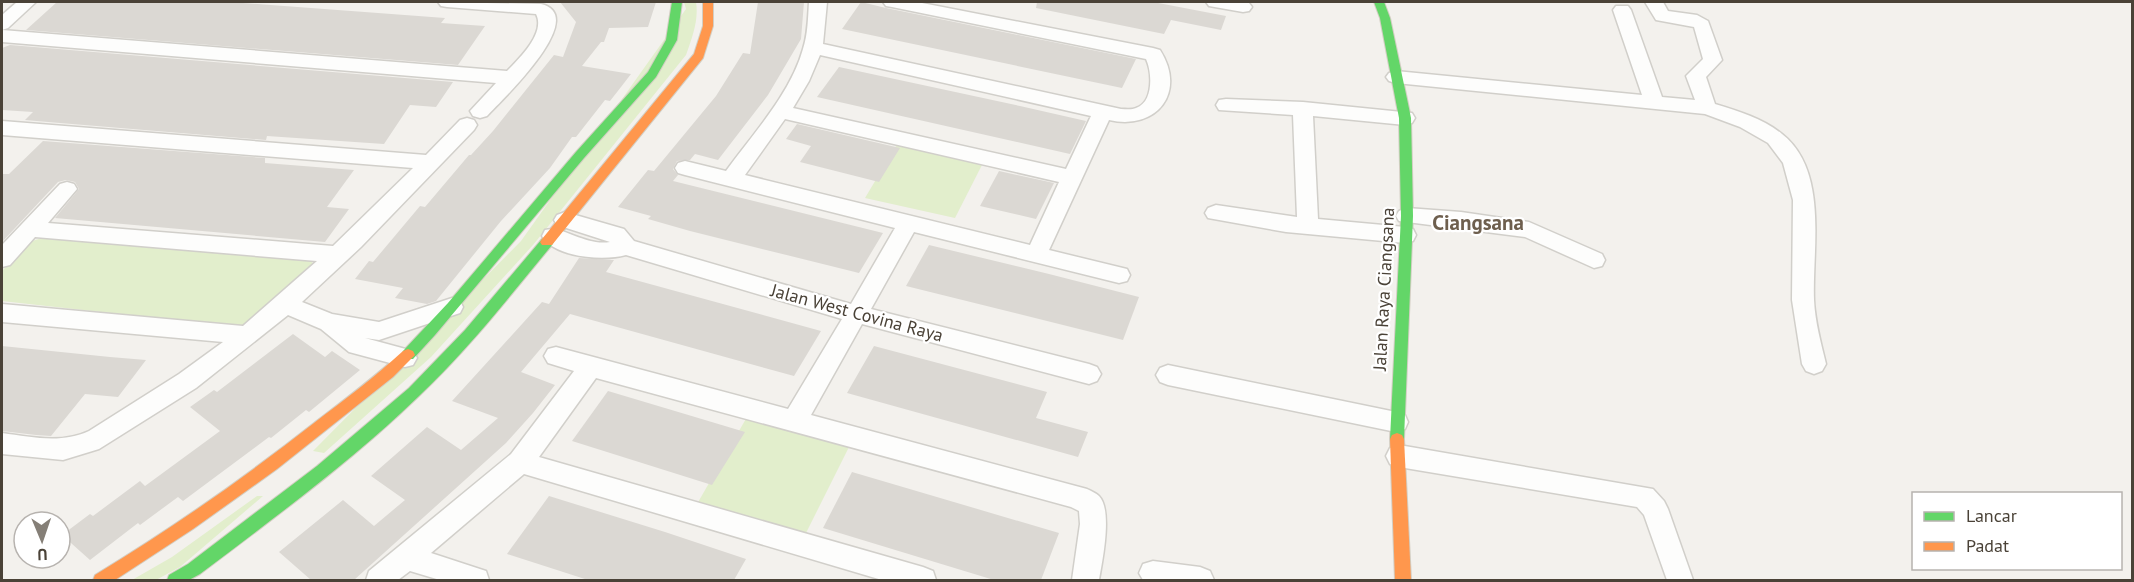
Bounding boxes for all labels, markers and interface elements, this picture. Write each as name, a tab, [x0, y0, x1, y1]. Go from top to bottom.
street label: Jalan Raya Ciangsana	[1368, 207, 1399, 372]
district label: Ciangsana	[1432, 209, 1524, 236]
street label: Jalan West Covina Raya	[768, 278, 946, 347]
legend	[1912, 492, 2122, 570]
text: Lancar	[1966, 504, 2017, 527]
north arrow	[12, 510, 72, 570]
text: Padat	[1966, 534, 2009, 557]
text: U	[37, 545, 48, 565]

